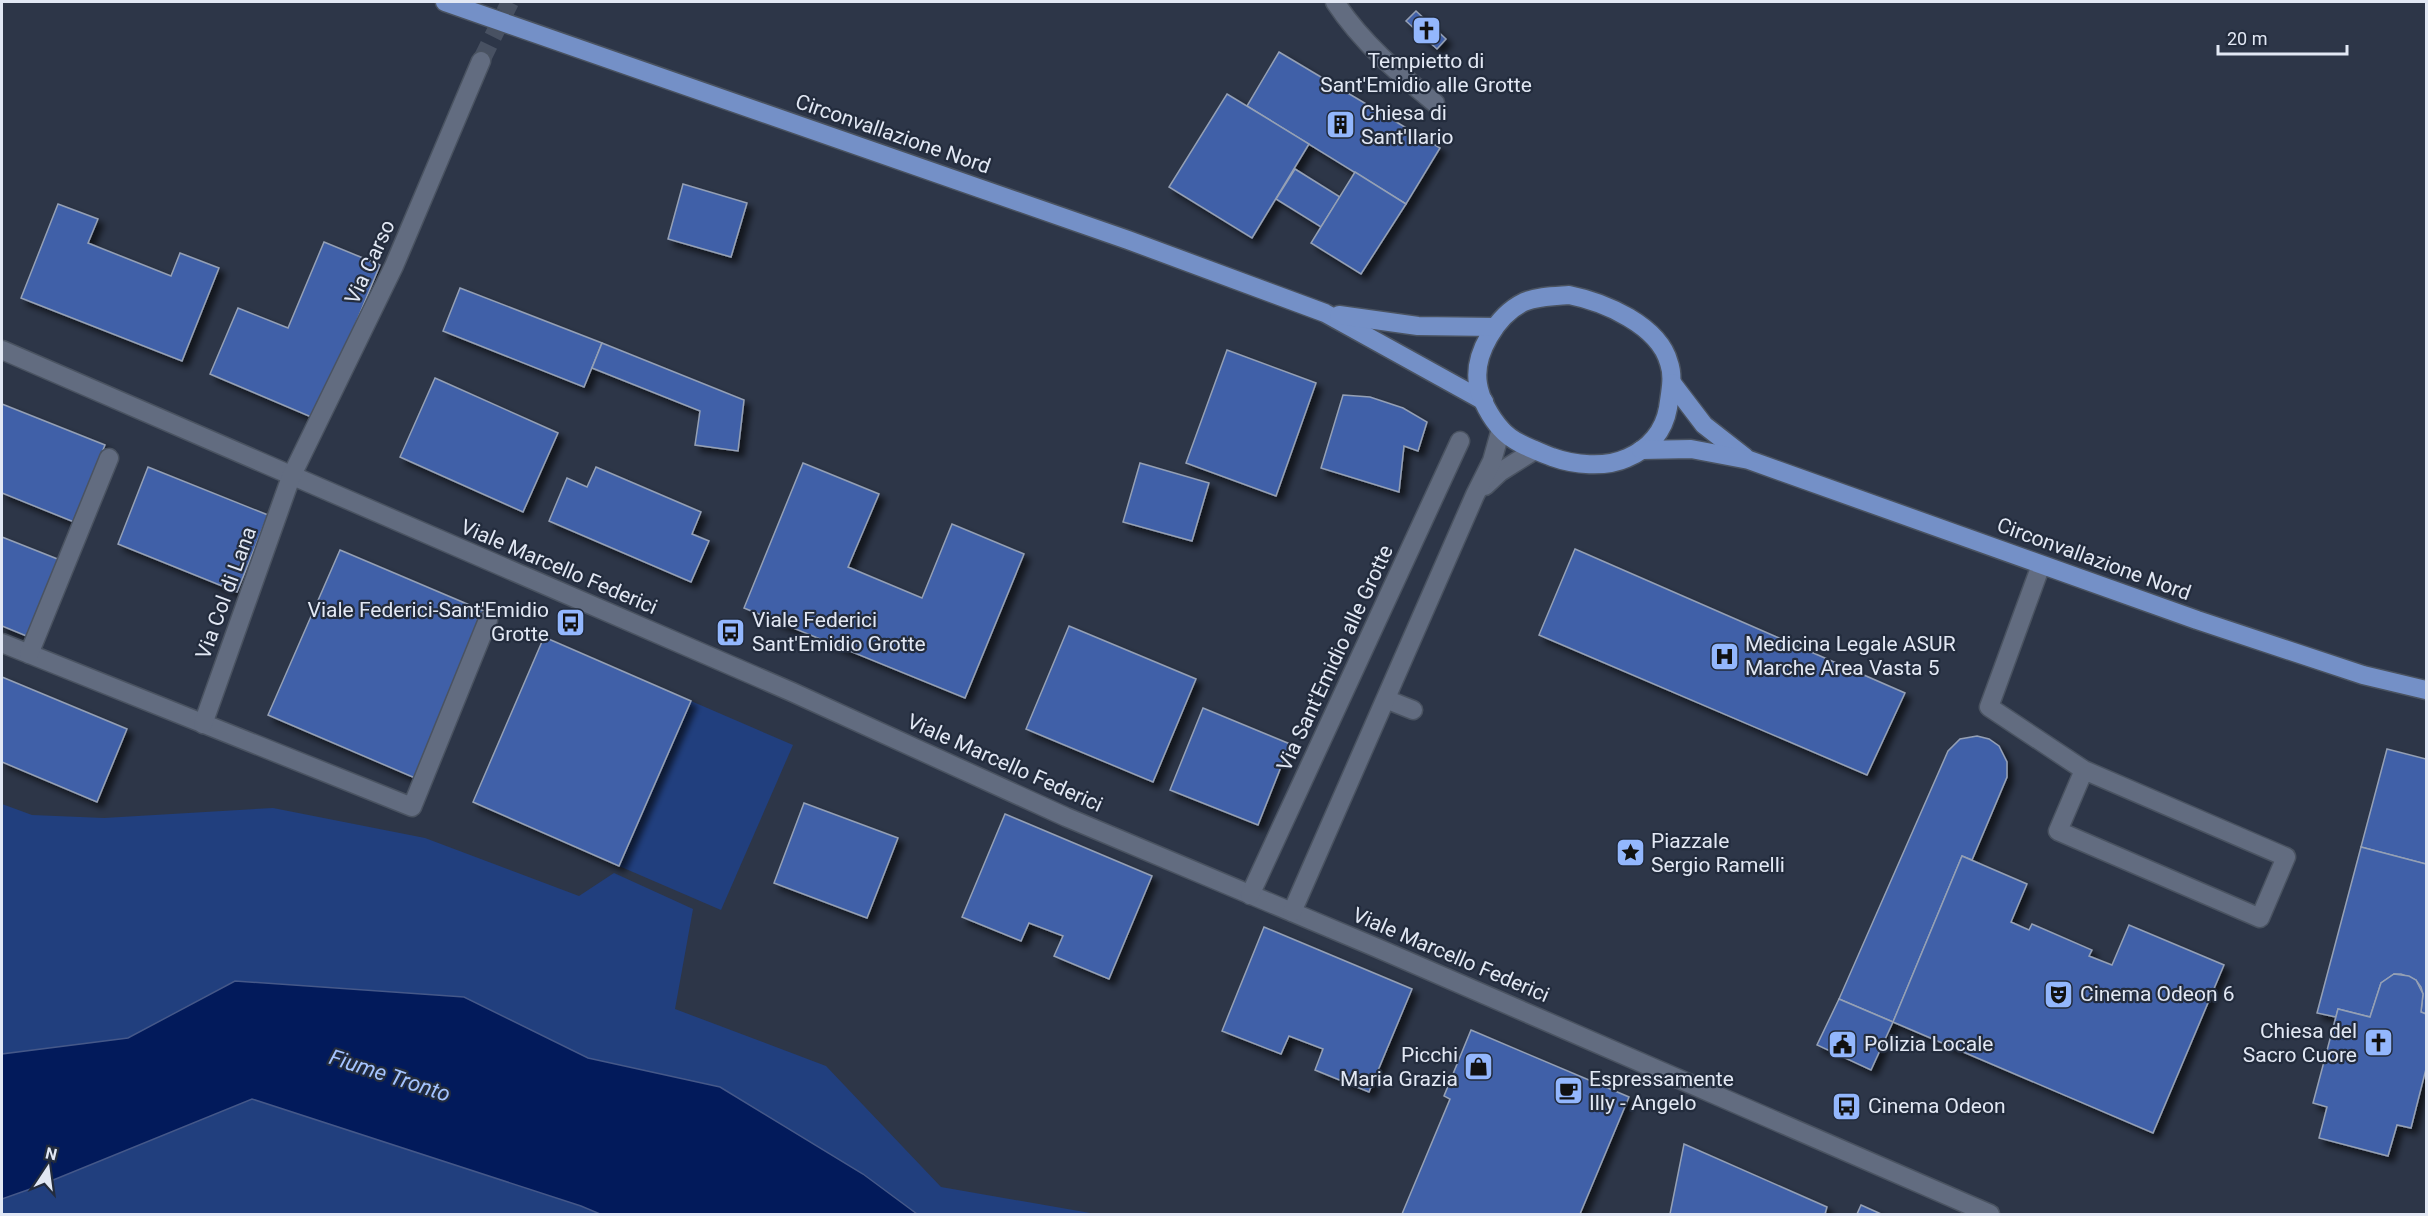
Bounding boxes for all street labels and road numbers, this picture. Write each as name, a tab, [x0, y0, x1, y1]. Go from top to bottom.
street label: Circonvallazione Nord	[792, 89, 994, 179]
street label: Via Carso	[340, 216, 400, 308]
street label: Circonvallazione Nord	[1994, 513, 2194, 605]
street label: Viale Marcello Federici	[457, 515, 661, 619]
street label: Via Col di Lana	[191, 524, 261, 662]
street label: Via Sant'Emidio alle Grotte	[1272, 541, 1398, 775]
street label: Viale Marcello Federici	[904, 709, 1106, 817]
street label: Viale Marcello Federici	[1349, 903, 1553, 1007]

